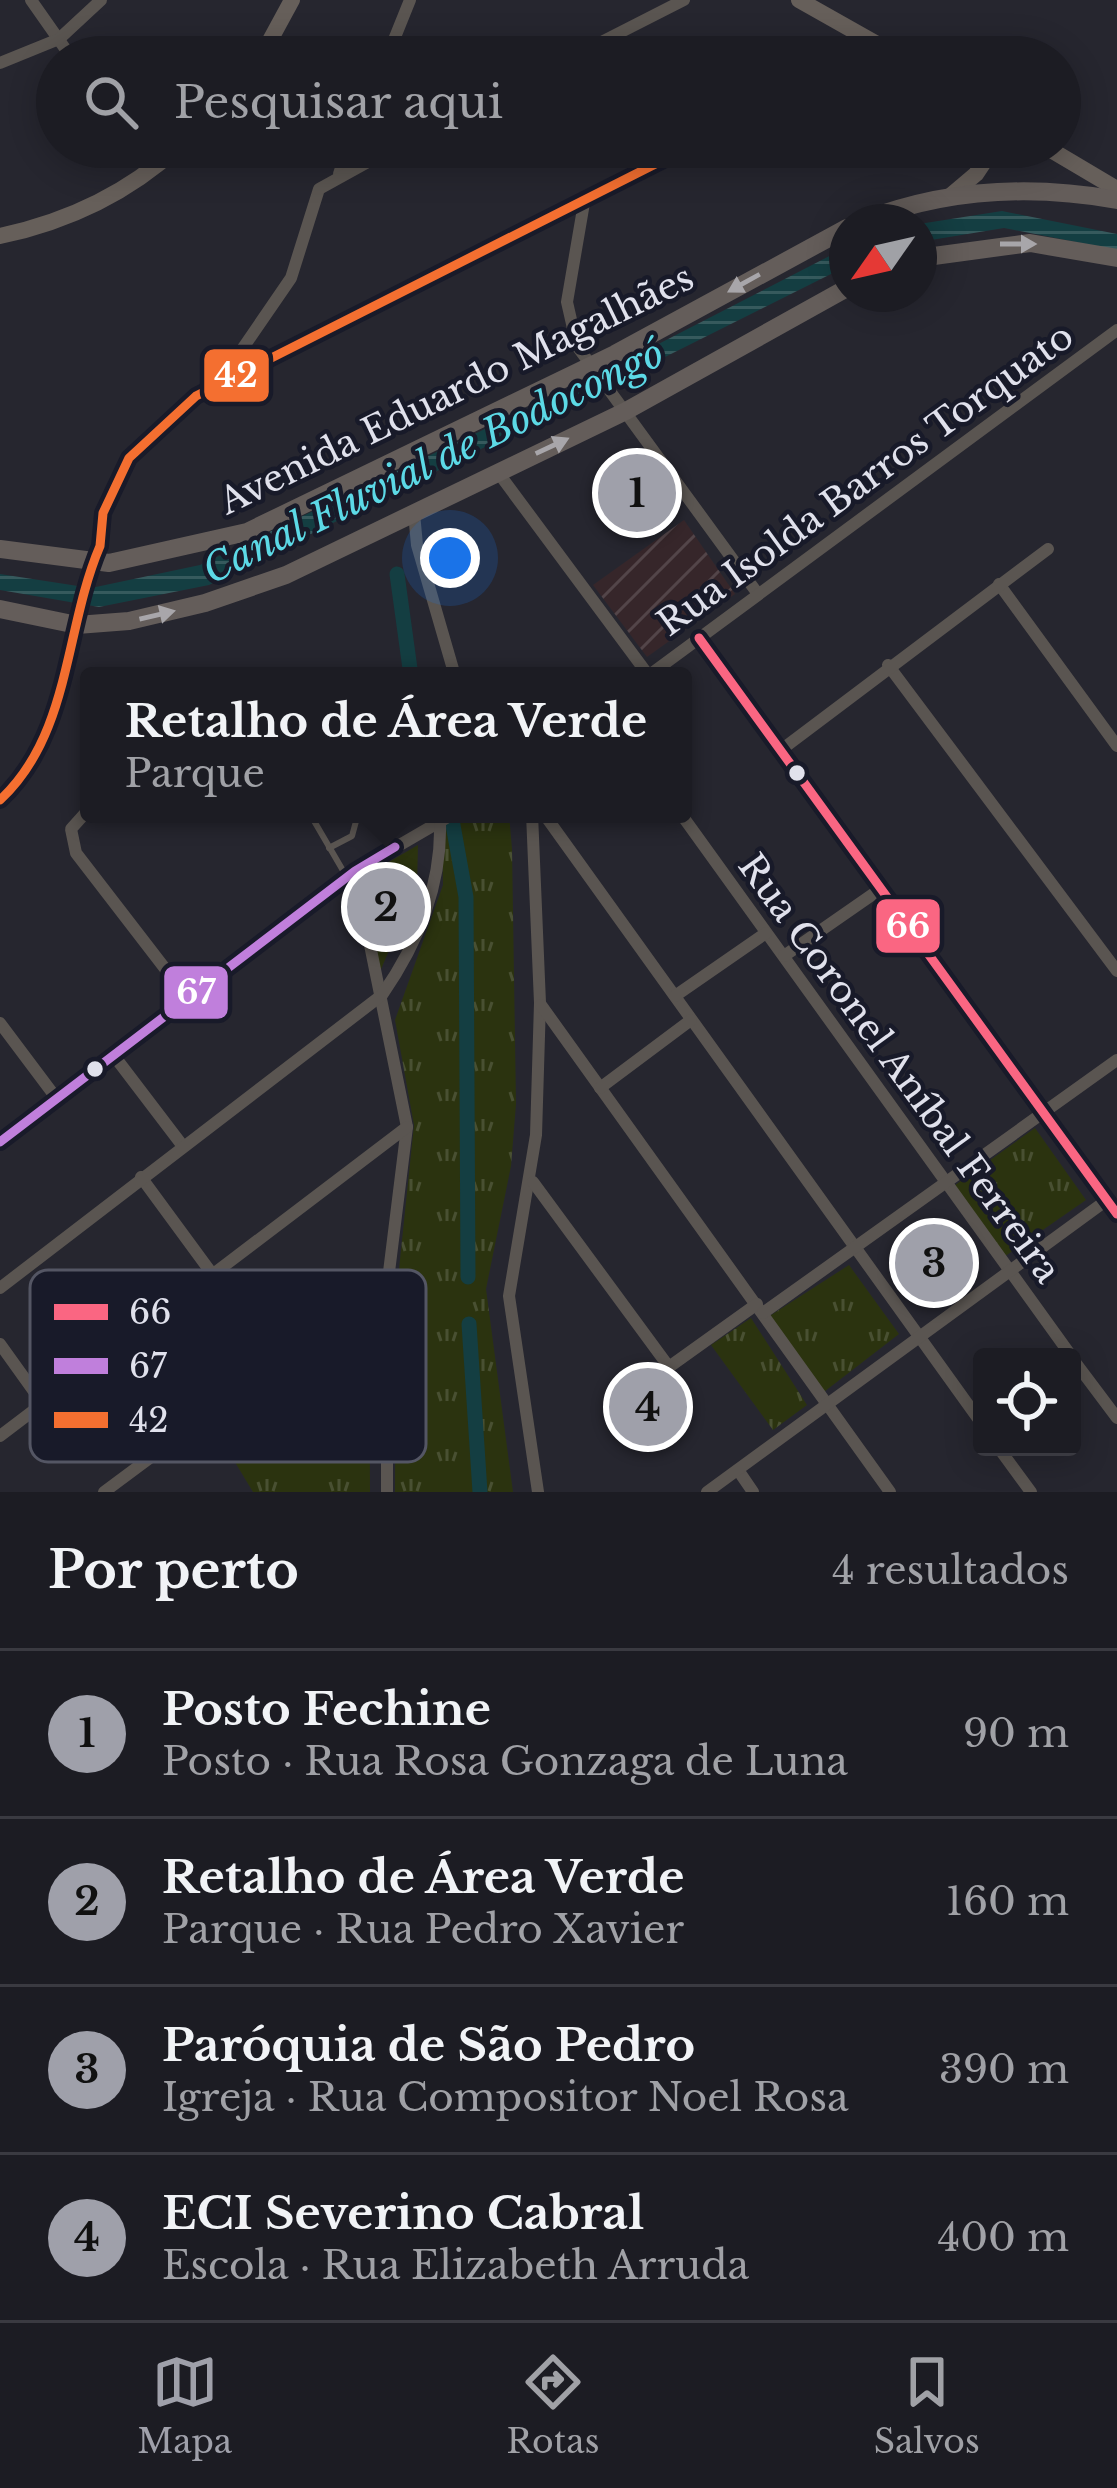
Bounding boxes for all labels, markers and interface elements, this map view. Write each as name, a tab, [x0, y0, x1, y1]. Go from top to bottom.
search box	[36, 36, 1081, 168]
icon: search	[78, 69, 144, 135]
text: Pesquisar aqui	[174, 74, 503, 130]
north arrow	[829, 204, 937, 312]
one-way arrow	[1000, 235, 1038, 254]
street label: Avenida Eduardo Magalhães	[211, 255, 701, 525]
one-way arrow	[726, 272, 761, 293]
street label: Rua Isolda Barros Torquato	[648, 313, 1082, 646]
water label: Canal Fluvial de Bodocongó	[194, 328, 672, 595]
line badge: 42	[202, 347, 271, 404]
text: 42	[214, 355, 258, 396]
one-way arrow	[535, 435, 570, 455]
pin: 1	[598, 448, 676, 538]
your location	[420, 528, 480, 588]
one-way arrow	[138, 605, 176, 624]
popup	[80, 667, 692, 823]
text: Retalho de Área Verde	[125, 693, 647, 749]
text: Parque	[125, 749, 265, 798]
unlabelled marker	[786, 762, 808, 784]
street label: Rua Coronel Aníbal Ferreira	[729, 845, 1070, 1292]
pin: 2	[347, 862, 425, 952]
line badge: 66	[874, 897, 942, 955]
text: 66	[886, 906, 930, 947]
line badge: 67	[162, 964, 230, 1021]
text: 67	[176, 972, 217, 1013]
unlabelled marker	[84, 1058, 106, 1080]
pin: 3	[895, 1218, 973, 1308]
legend	[30, 1270, 426, 1462]
text: 66	[129, 1292, 171, 1333]
text: 67	[129, 1346, 167, 1387]
map controls	[973, 1348, 1081, 1456]
button: locate	[973, 1348, 1081, 1456]
pin: 4	[609, 1362, 687, 1452]
text: 42	[129, 1400, 169, 1441]
text: Por perto	[48, 1539, 299, 1602]
text: 4 resultados	[832, 1546, 1069, 1595]
text: Posto Fechine	[162, 1681, 491, 1737]
text: 1	[78, 1709, 96, 1758]
text: 90 m	[963, 1709, 1069, 1758]
text: Posto · Rua Rosa Gonzaga de Luna	[162, 1737, 848, 1786]
text: Retalho de Área Verde	[162, 1849, 685, 1905]
text: 2	[74, 1877, 100, 1926]
text: 160 m	[946, 1877, 1069, 1926]
text: Parque · Rua Pedro Xavier	[162, 1905, 684, 1954]
text: Paróquia de São Pedro	[162, 2017, 695, 2073]
text: 3	[75, 2045, 99, 2094]
text: 390 m	[939, 2045, 1069, 2094]
text: Igreja · Rua Compositor Noel Rosa	[162, 2073, 849, 2122]
text: ECI Severino Cabral	[162, 2185, 644, 2241]
text: 4	[74, 2213, 100, 2262]
text: 400 m	[937, 2213, 1069, 2262]
text: Escola · Rua Elizabeth Arruda	[162, 2241, 749, 2290]
tab: Mapa	[137, 2349, 232, 2462]
tab: Rotas	[506, 2349, 599, 2462]
tab: Salvos	[874, 2349, 980, 2462]

